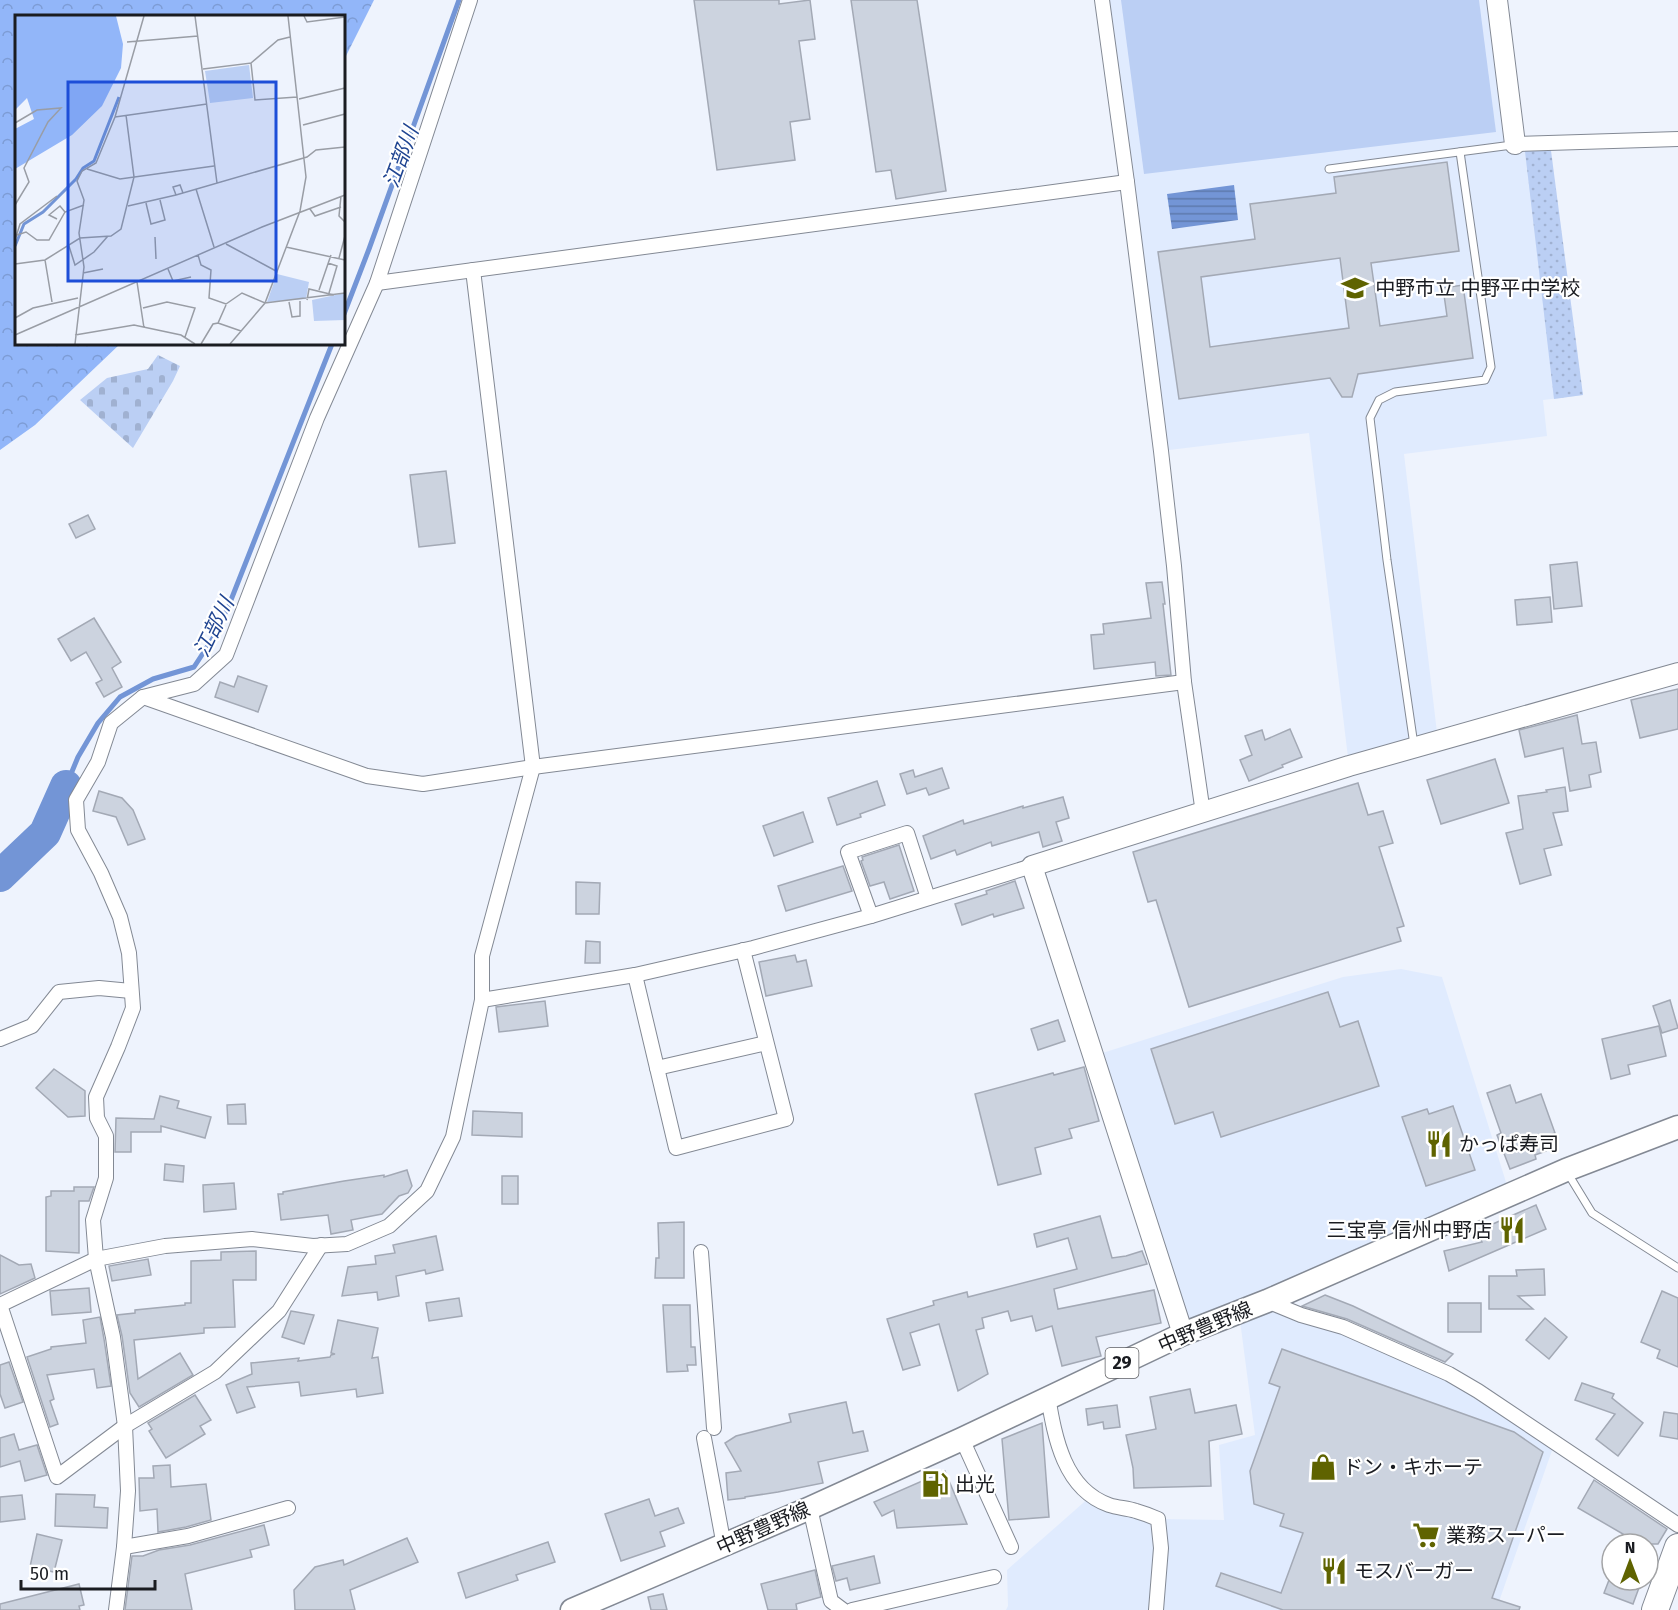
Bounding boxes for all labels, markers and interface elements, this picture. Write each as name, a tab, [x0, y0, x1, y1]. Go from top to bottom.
inset map	[15, 15, 345, 345]
water label: 江部川	[378, 121, 425, 191]
school or university icon: 中野市立 中野平中学校	[1340, 273, 1370, 303]
place label: 中野市立 中野平中学校	[1375, 276, 1580, 300]
water label: 江部川	[189, 591, 240, 661]
restaurant icon: かっぱ寿司	[1424, 1129, 1454, 1159]
place label: かっぱ寿司	[1459, 1132, 1559, 1156]
restaurant icon: 三宝亭 信州中野店	[1497, 1215, 1527, 1245]
place label: 三宝亭 信州中野店	[1327, 1218, 1492, 1242]
street label: 中野豊野線	[1154, 1296, 1256, 1358]
road number: 29	[1106, 1348, 1138, 1378]
shop icon: ドン・キホーテ	[1308, 1452, 1338, 1482]
place label: ドン・キホーテ	[1343, 1455, 1483, 1479]
fuel station icon: 出光	[920, 1469, 950, 1499]
place label: 出光	[955, 1472, 995, 1496]
street label: 中野豊野線	[712, 1497, 814, 1559]
supermarket icon: 業務スーパー	[1411, 1520, 1441, 1550]
place label: 業務スーパー	[1446, 1523, 1566, 1547]
north arrow	[1600, 1532, 1660, 1592]
text: N	[1625, 1538, 1635, 1557]
scale bar	[21, 1553, 154, 1591]
restaurant icon: モスバーガー	[1319, 1556, 1349, 1586]
place label: モスバーガー	[1354, 1559, 1474, 1583]
text: 50 m	[30, 1563, 69, 1585]

